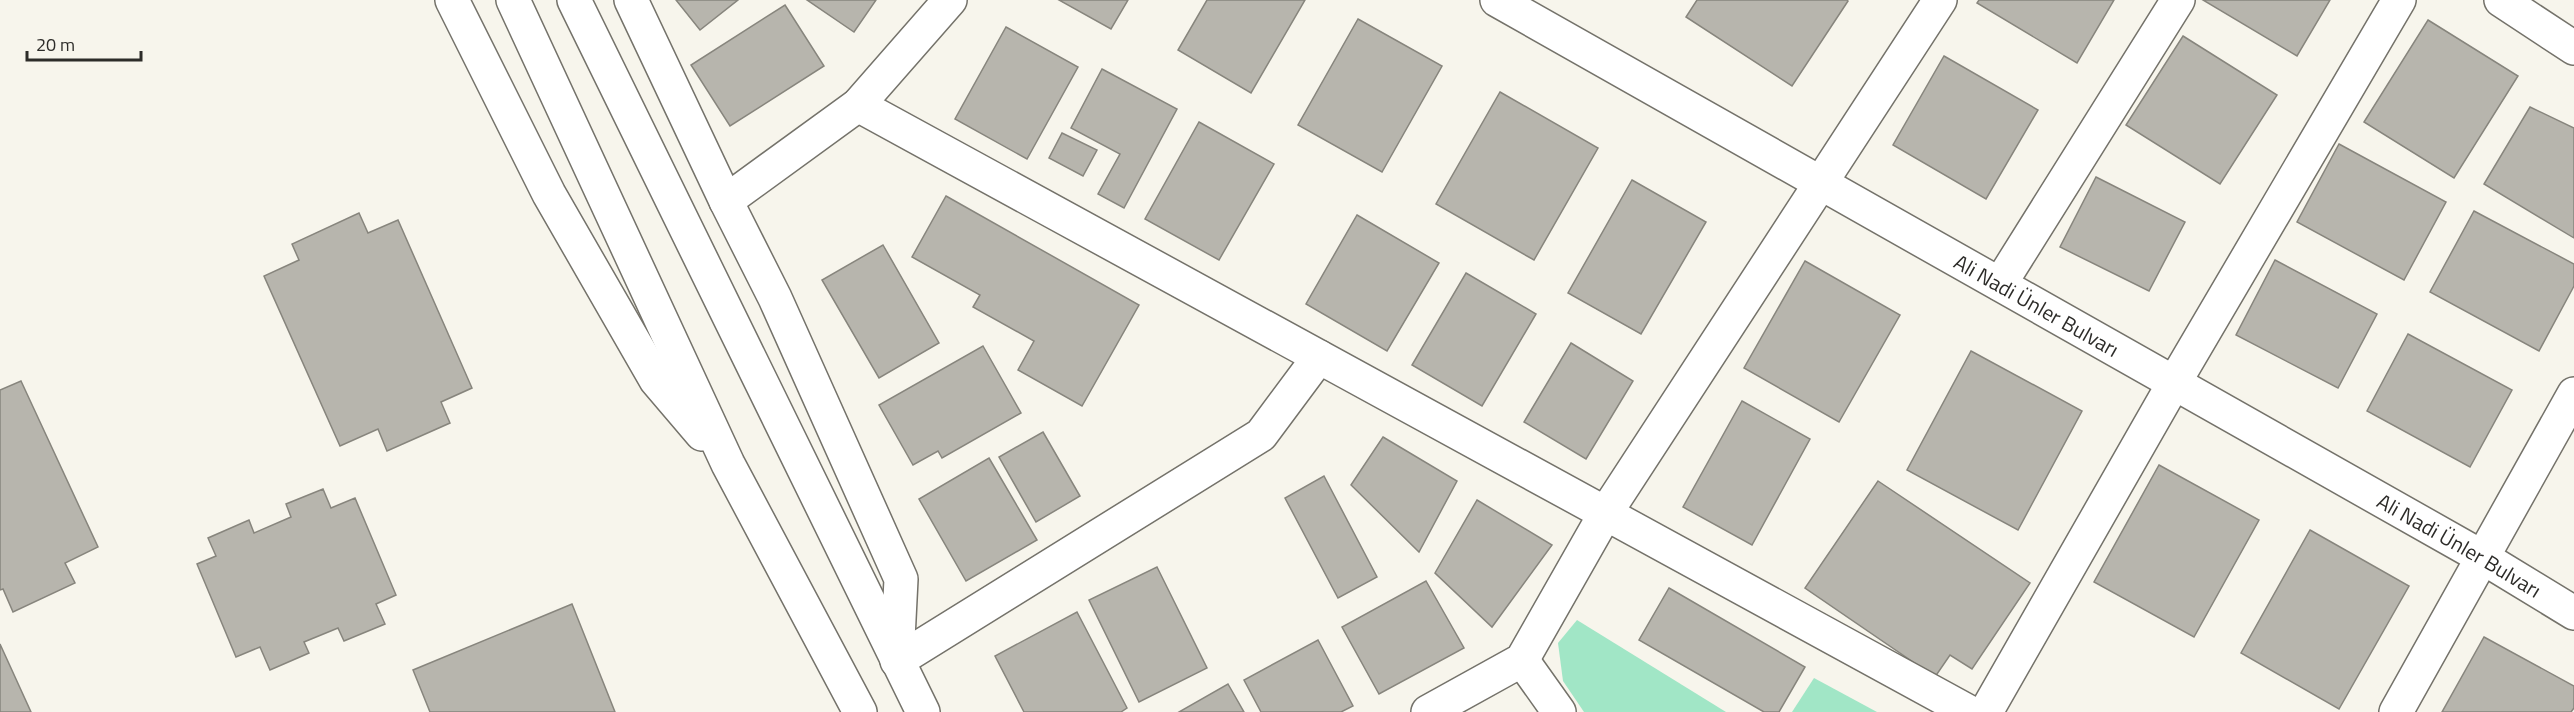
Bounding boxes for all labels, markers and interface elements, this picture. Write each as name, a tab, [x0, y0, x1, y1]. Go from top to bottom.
scale bar	[27, 24, 141, 62]
text: 20 m	[36, 31, 75, 58]
street label: Ali Nadi Ünler Bulvarı	[1948, 246, 2125, 365]
street label: Ali Nadi Ünler Bulvarı	[2371, 485, 2548, 606]

